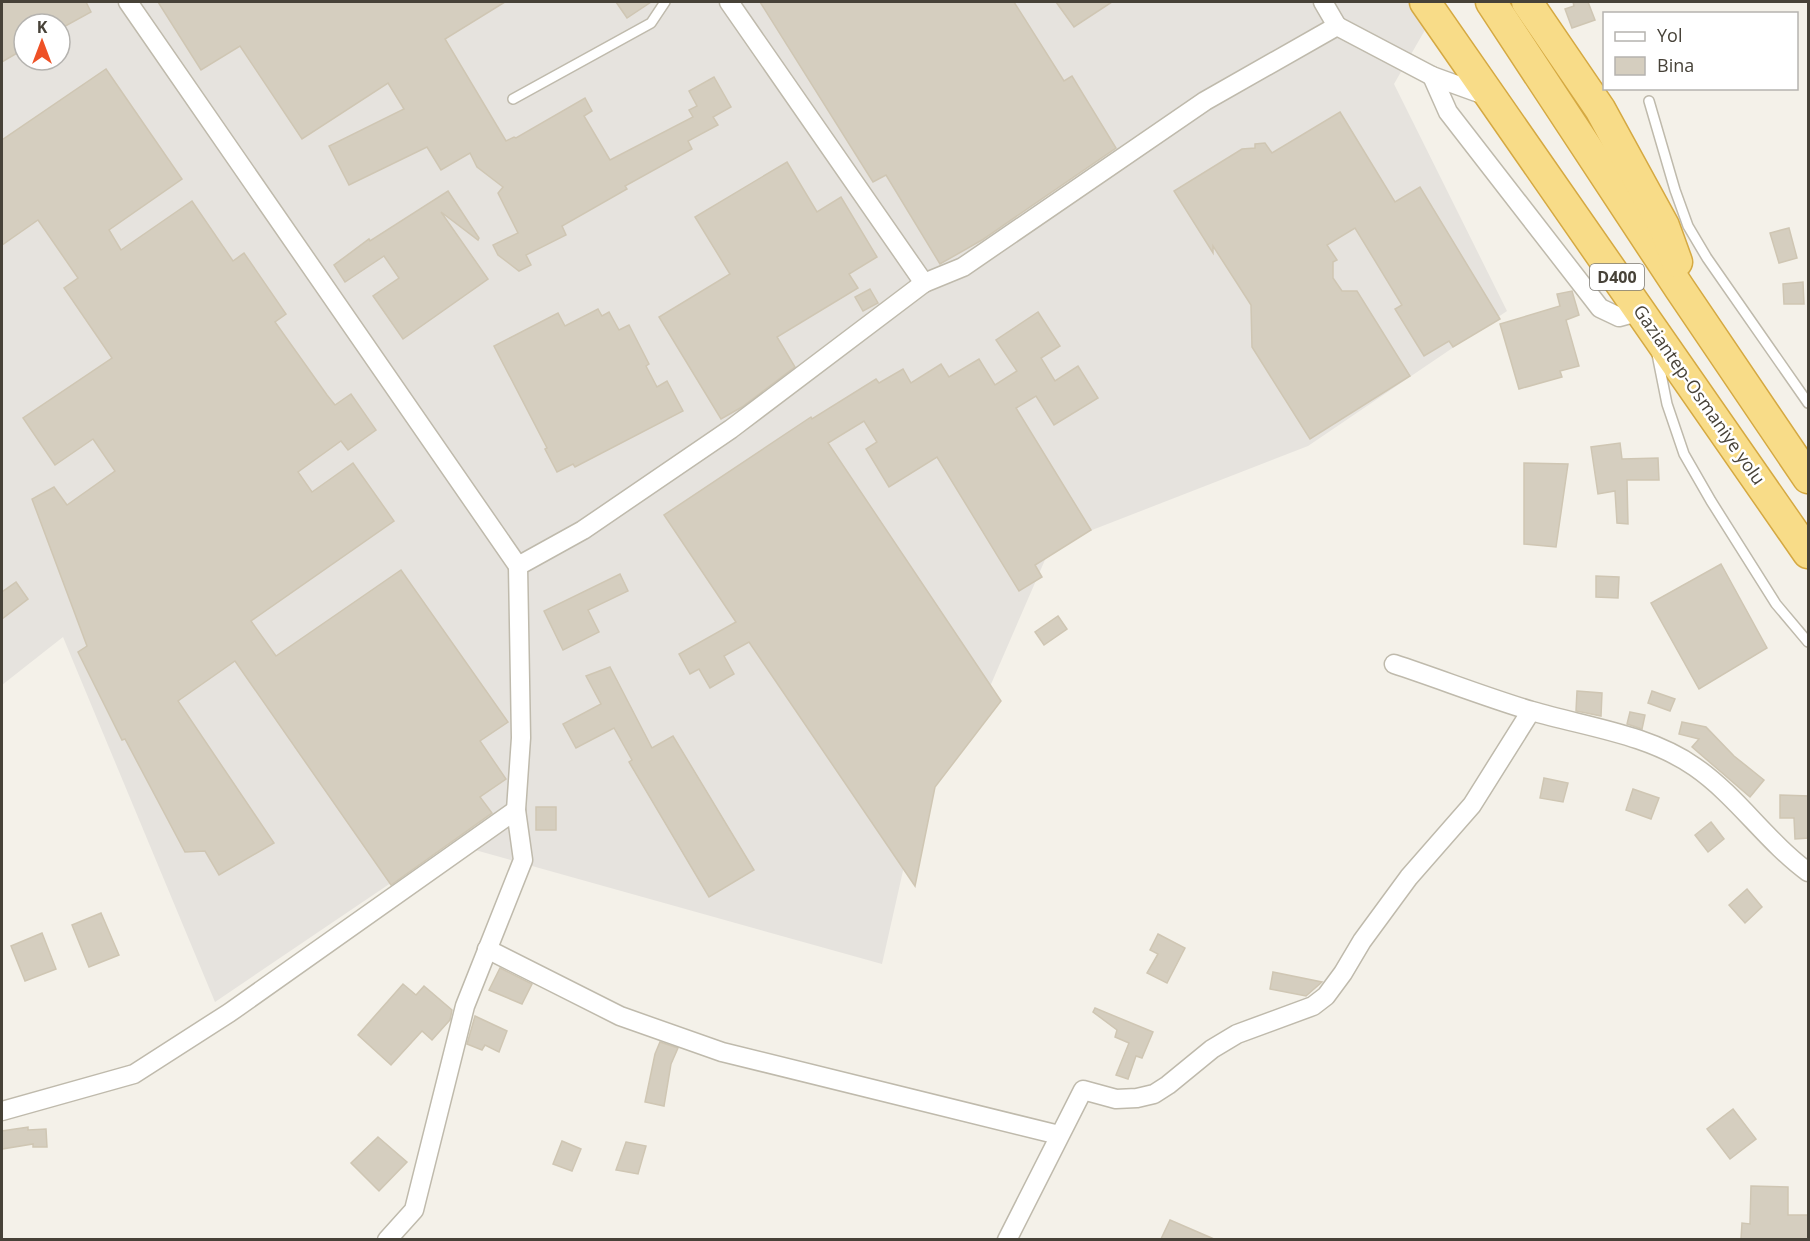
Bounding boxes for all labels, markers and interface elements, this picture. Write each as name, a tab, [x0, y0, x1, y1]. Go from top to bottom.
north arrow	[12, 12, 72, 72]
legend	[1603, 12, 1798, 90]
text: K	[37, 16, 48, 38]
text: Yol	[1657, 23, 1682, 47]
text: Bina	[1657, 53, 1694, 77]
road number: D400	[1590, 264, 1644, 290]
street label: Gaziantep-Osmaniye yolu	[1628, 300, 1771, 489]

